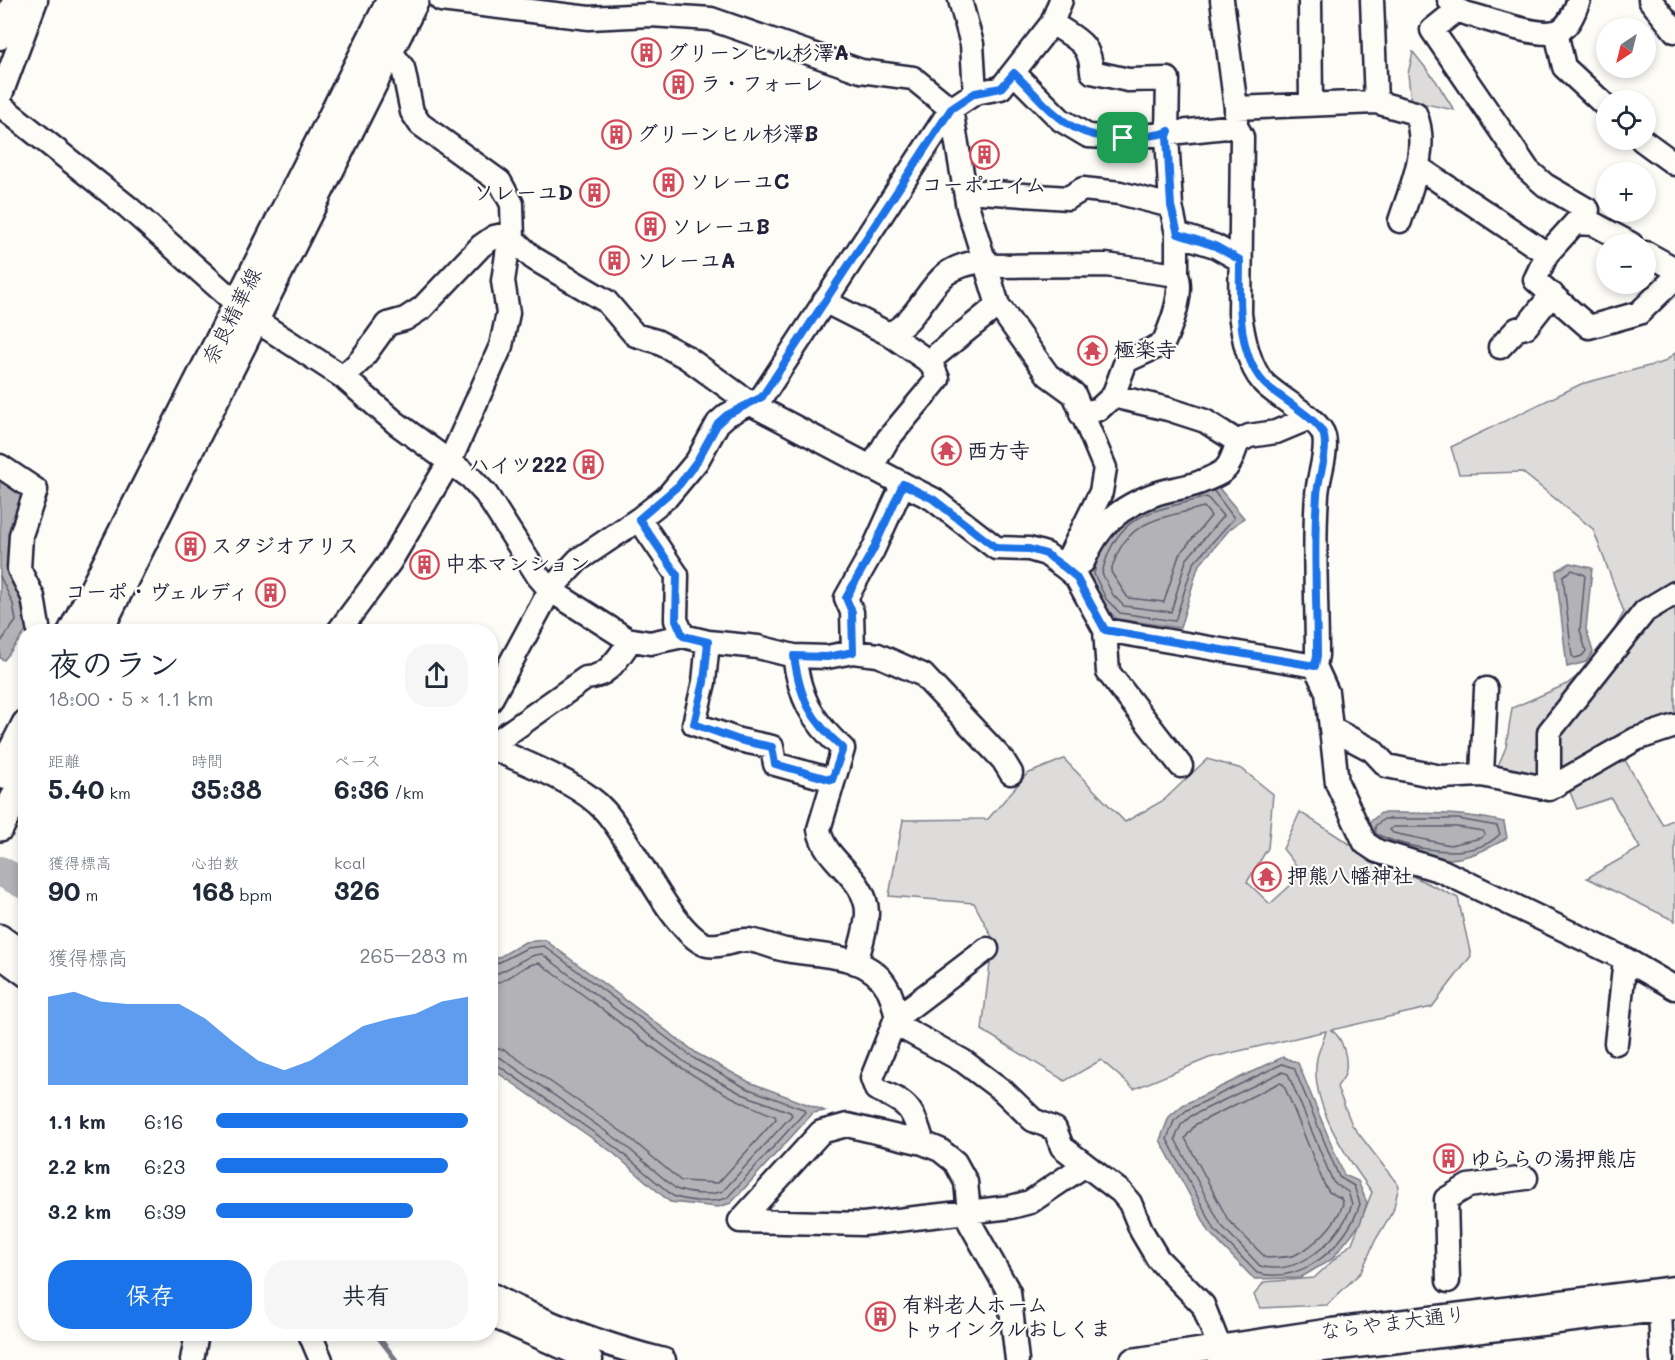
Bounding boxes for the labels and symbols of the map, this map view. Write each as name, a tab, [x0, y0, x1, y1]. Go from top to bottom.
north arrow	[1596, 18, 1656, 78]
building icon: グリーンヒル杉澤A	[630, 37, 662, 69]
place label: グリーンヒル杉澤A	[667, 38, 849, 65]
building icon: ラ・フォーレ	[663, 68, 695, 100]
place label: ラ・フォーレ	[700, 69, 823, 96]
pin	[1097, 112, 1148, 163]
building icon: グリーンヒル杉澤B	[600, 118, 632, 150]
place label: グリーンヒル杉澤B	[637, 119, 818, 146]
building icon: コーポエイム	[968, 138, 1000, 170]
building icon: ソレーユC	[652, 166, 684, 198]
place label: ソレーユC	[689, 167, 789, 194]
place label: コーポエイム	[921, 170, 1047, 197]
building icon: ソレーユD	[578, 177, 610, 209]
place label: ソレーユD	[473, 178, 573, 205]
building icon: ソレーユB	[634, 211, 666, 243]
place label: ソレーユB	[671, 212, 770, 239]
building icon: ソレーユA	[599, 245, 631, 277]
place label: ソレーユA	[636, 246, 735, 273]
street label: 奈良精華線	[195, 262, 267, 368]
temple icon: 極楽寺	[1077, 334, 1109, 366]
place label: 極楽寺	[1114, 335, 1177, 362]
temple icon: 西方寺	[930, 435, 962, 467]
place label: 西方寺	[967, 436, 1030, 463]
building icon: ハイツ222	[572, 449, 604, 481]
place label: ハイツ222	[469, 450, 567, 477]
building icon: スタジオアリス	[174, 530, 206, 562]
place label: スタジオアリス	[211, 531, 358, 558]
building icon: 中本マンション	[408, 548, 440, 580]
place label: 中本マンション	[445, 549, 590, 576]
building icon: コーポ・ヴェルディ	[254, 576, 286, 608]
place label: コーポ・ヴェルディ	[65, 577, 249, 604]
temple icon: 押熊八幡神社	[1250, 860, 1282, 892]
place label: 押熊八幡神社	[1287, 861, 1413, 888]
building icon: ゆららの湯押熊店	[1433, 1143, 1465, 1175]
place label: ゆららの湯押熊店	[1470, 1144, 1638, 1171]
place label: 有料老人ホーム トゥインクルおしくま	[902, 1290, 1111, 1341]
street label: ならやま大通り	[1318, 1299, 1467, 1344]
building icon: 有料老人ホーム トゥインクルおしくま	[865, 1301, 897, 1333]

